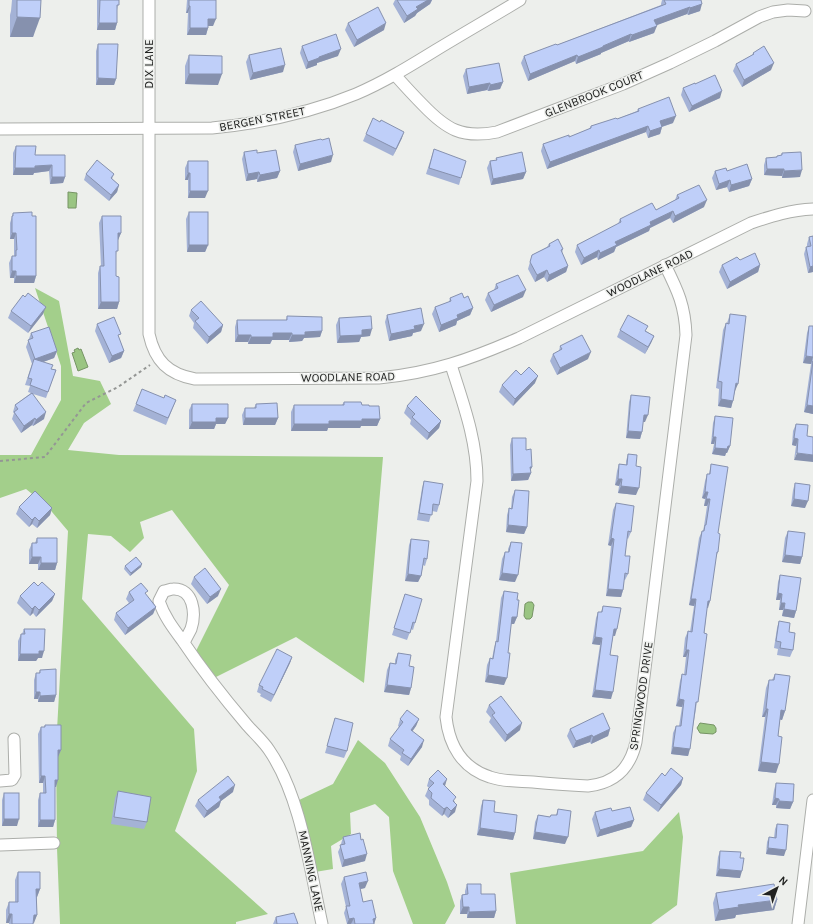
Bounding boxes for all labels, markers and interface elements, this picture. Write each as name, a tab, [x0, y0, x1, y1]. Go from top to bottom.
street label: DIX LANE	[142, 39, 156, 89]
street label: GLENBROOK COURT	[543, 68, 645, 120]
street label: BERGEN STREET	[218, 104, 306, 134]
street label: WOODLANE ROAD	[605, 246, 696, 300]
street label: WOODLANE ROAD	[301, 369, 395, 385]
street label: SPRINGWOOD DRIVE	[626, 641, 656, 751]
street label: MANNING LANE	[296, 829, 326, 913]
north arrow	[757, 868, 797, 908]
text: N	[776, 873, 790, 888]

